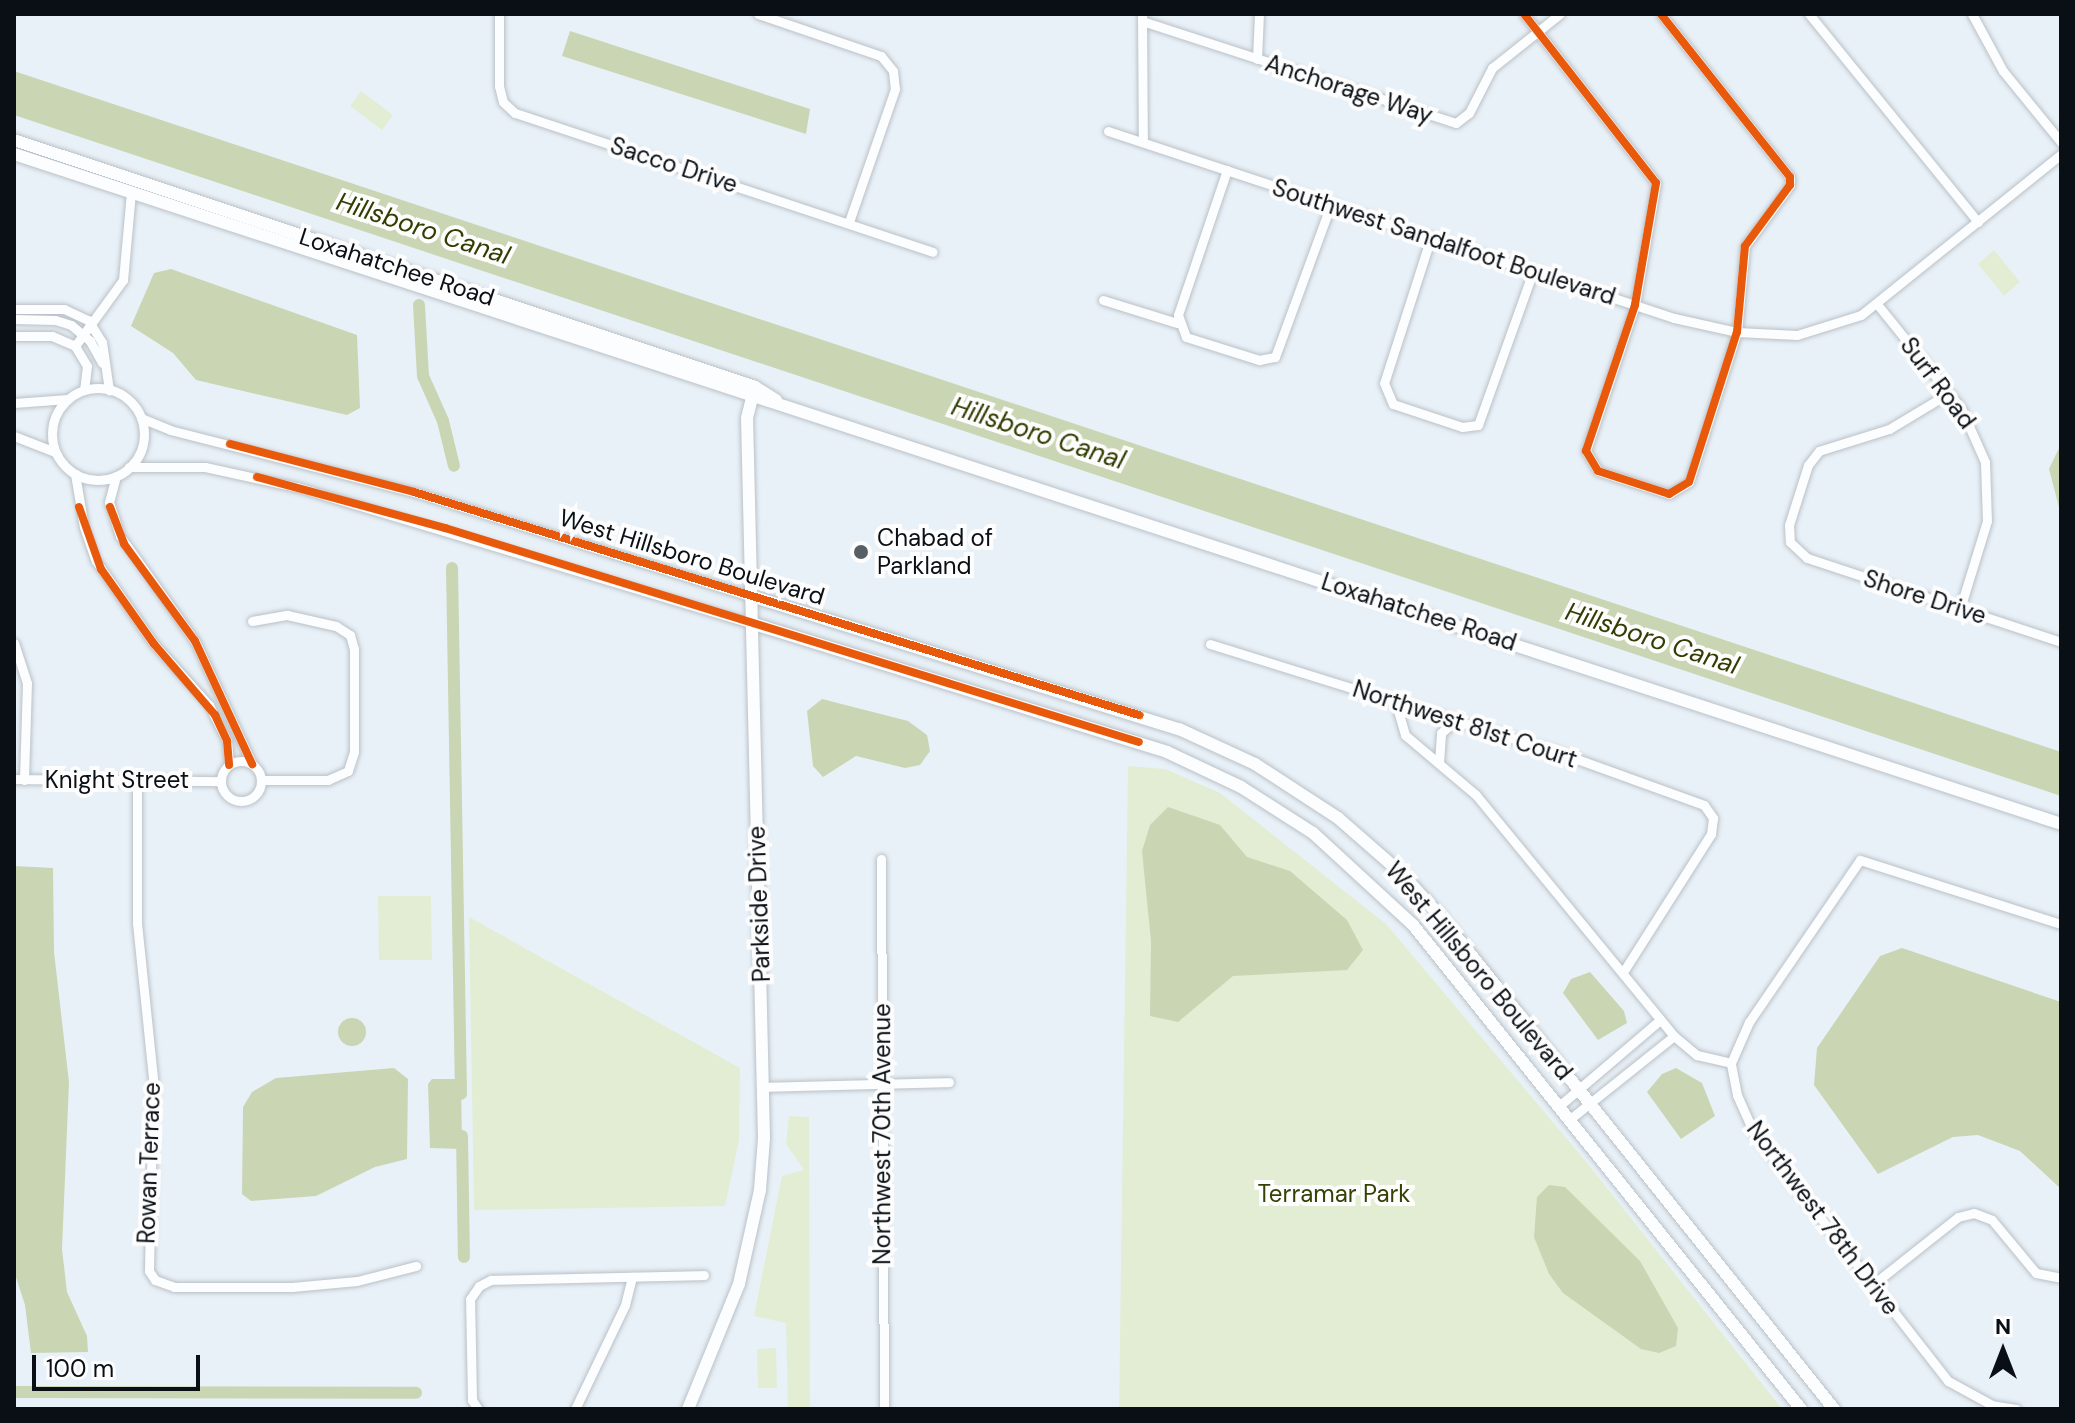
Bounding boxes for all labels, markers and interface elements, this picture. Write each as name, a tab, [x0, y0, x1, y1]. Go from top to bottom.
street label: Anchorage Way	[1262, 48, 1436, 130]
street label: Sacco Drive	[607, 131, 741, 199]
street label: Southwest Sandalfoot Boulevard	[1269, 173, 1619, 311]
water label: Hillsboro Canal	[332, 186, 514, 272]
street label: Loxahatchee Road	[296, 222, 498, 312]
street label: Surf Road	[1894, 332, 1982, 434]
water label: Hillsboro Canal	[947, 391, 1129, 477]
street label: West Hillsboro Boulevard	[556, 503, 828, 611]
place label: Chabad of Parkland	[877, 524, 993, 580]
marker: Chabad of Parkland	[852, 543, 870, 561]
street label: Shore Drive	[1860, 564, 1990, 630]
street label: Loxahatchee Road	[1318, 567, 1520, 657]
water label: Hillsboro Canal	[1561, 596, 1743, 682]
street label: Northwest 81st Court	[1349, 674, 1581, 774]
street label: Knight Street	[45, 766, 189, 794]
street label: Parkside Drive	[742, 825, 776, 983]
street label: West Hillsboro Boulevard	[1379, 856, 1579, 1086]
street label: Northwest 70th Avenue	[868, 1003, 896, 1265]
street label: Rowan Terrace	[132, 1082, 166, 1244]
street label: Northwest 78th Drive	[1741, 1115, 1905, 1321]
park label: Terramar Park	[1258, 1180, 1410, 1208]
north arrow	[1963, 1311, 2043, 1391]
text: N	[1995, 1312, 2011, 1341]
scale bar	[36, 1339, 204, 1389]
text: 100 m	[46, 1353, 114, 1384]

